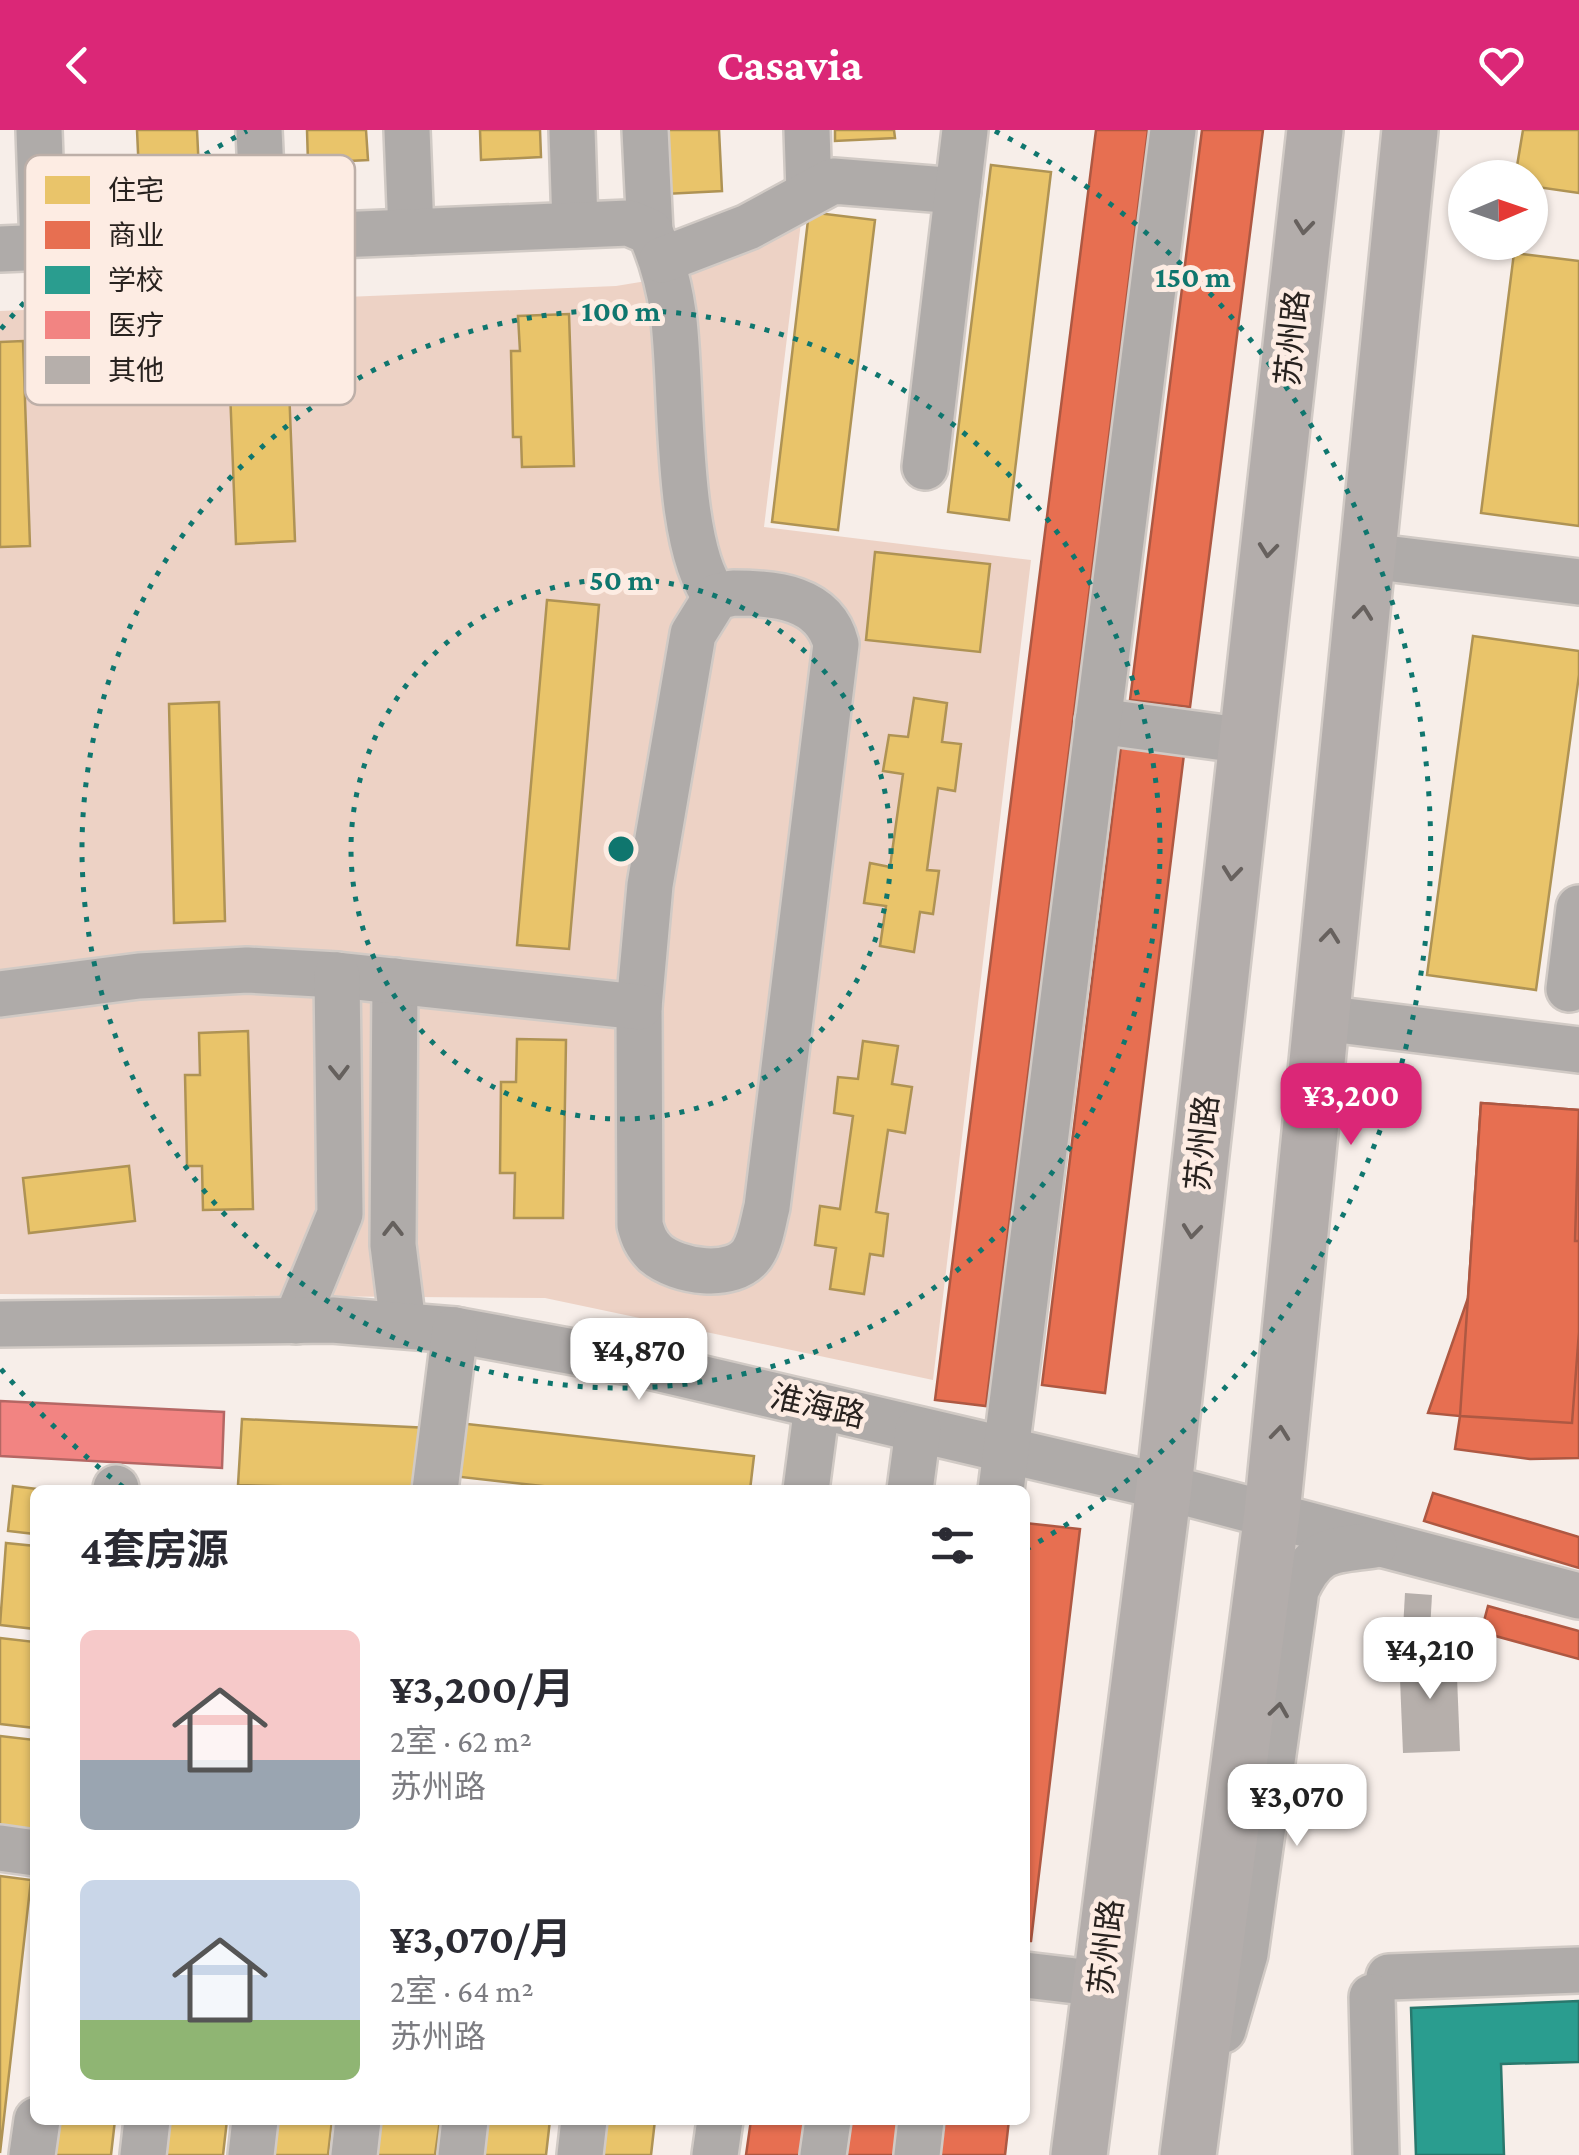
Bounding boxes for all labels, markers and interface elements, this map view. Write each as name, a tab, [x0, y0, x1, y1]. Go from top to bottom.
icon: back	[50, 38, 105, 93]
icon: heart	[1474, 38, 1529, 93]
text: Casavia	[716, 40, 863, 90]
legend	[25, 155, 355, 405]
north arrow	[1448, 160, 1548, 260]
map controls	[1448, 160, 1548, 260]
text: 住宅	[108, 175, 164, 206]
one-way arrow	[1294, 219, 1315, 235]
text: 商业	[108, 220, 164, 251]
text: 150 m	[1155, 260, 1231, 293]
text: 学校	[108, 265, 164, 296]
street label: 苏州路	[1269, 288, 1315, 388]
text: 100 m	[582, 294, 661, 327]
text: 医疗	[108, 310, 164, 341]
text: 其他	[108, 355, 164, 386]
one-way arrow	[1258, 542, 1279, 558]
text: 50 m	[589, 563, 654, 596]
one-way arrow	[1352, 604, 1373, 620]
centre of rings	[603, 831, 639, 867]
one-way arrow	[1222, 865, 1243, 881]
one-way arrow	[1319, 927, 1340, 943]
pin: ¥3,200	[1270, 1063, 1432, 1148]
one-way arrow	[328, 1065, 349, 1081]
text: ¥3,200	[1303, 1077, 1399, 1113]
street label: 苏州路	[1179, 1093, 1225, 1193]
one-way arrow	[382, 1220, 404, 1236]
one-way arrow	[1182, 1223, 1203, 1239]
pin: ¥4,870	[558, 1318, 720, 1403]
text: ¥4,870	[592, 1332, 686, 1368]
street label: 淮海路	[767, 1378, 869, 1434]
one-way arrow	[1269, 1425, 1291, 1441]
icon: filters	[925, 1518, 980, 1573]
text: 4套房源	[80, 1526, 229, 1573]
pin: ¥4,210	[1349, 1617, 1511, 1702]
text: ¥4,210	[1385, 1631, 1475, 1667]
text: ¥3,200/月	[390, 1665, 575, 1712]
icon: home	[160, 1670, 280, 1790]
one-way arrow	[1268, 1702, 1289, 1718]
text: 2室 · 62 m²	[390, 1723, 532, 1759]
pin: ¥3,070	[1216, 1764, 1378, 1849]
text: 苏州路	[390, 1769, 486, 1805]
text: ¥3,070	[1250, 1778, 1344, 1814]
street label: 苏州路	[1082, 1897, 1130, 1997]
text: ¥3,070/月	[390, 1915, 572, 1962]
icon: home	[160, 1920, 280, 2040]
text: 2室 · 64 m²	[390, 1973, 534, 2009]
text: 苏州路	[390, 2019, 486, 2055]

